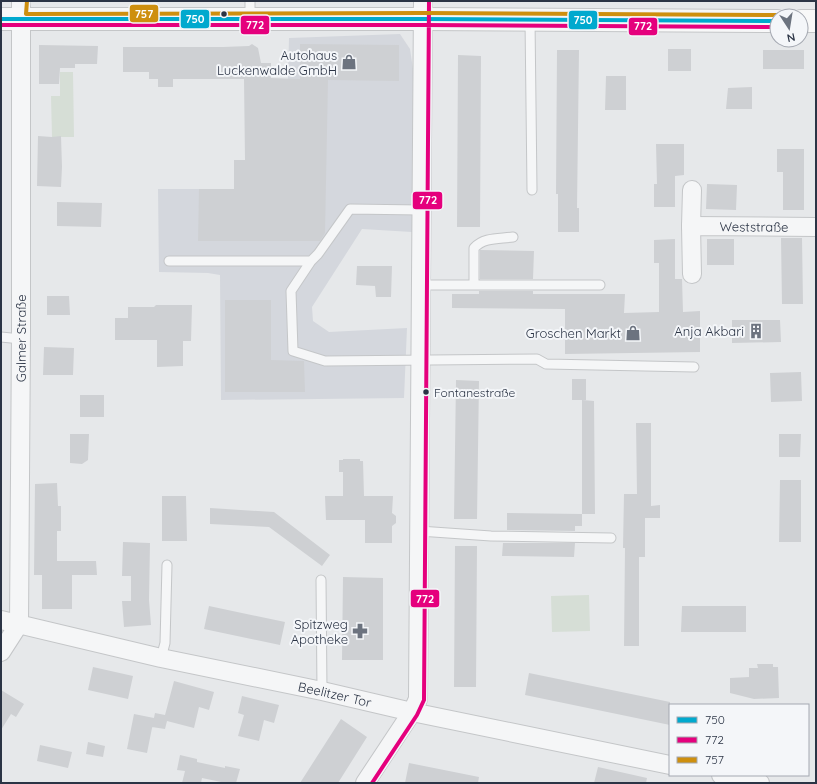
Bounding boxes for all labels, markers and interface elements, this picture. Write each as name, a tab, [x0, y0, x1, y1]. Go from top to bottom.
line badge: 757	[129, 4, 159, 23]
text: 757	[135, 7, 153, 21]
north arrow	[769, 8, 809, 48]
line badge: 750	[180, 9, 210, 29]
unlabelled marker	[219, 9, 229, 19]
line badge: 750	[568, 10, 598, 30]
text: 750	[185, 12, 205, 26]
text: 750	[573, 13, 593, 27]
line badge: 772	[240, 15, 270, 35]
line badge: 772	[628, 17, 658, 36]
text: 772	[246, 18, 264, 32]
text: 772	[634, 19, 652, 33]
text: N	[786, 30, 796, 45]
place label: Autohaus Luckenwalde GmbH	[217, 47, 337, 78]
shop icon: Autohaus Luckenwalde GmbH	[340, 53, 358, 71]
line badge: 772	[412, 191, 443, 210]
text: 772	[419, 193, 437, 207]
street label: Weststraße	[719, 218, 789, 235]
street label: Galmer Straße	[13, 294, 29, 382]
building icon: Anja Akbari	[747, 322, 765, 340]
place label: Anja Akbari	[674, 323, 744, 339]
shop icon: Groschen Markt	[624, 324, 642, 342]
place label: Groschen Markt	[526, 325, 621, 341]
place label: Fontanestraße	[434, 385, 516, 400]
marker: Fontanestraße	[421, 387, 431, 397]
line badge: 772	[410, 589, 440, 608]
text: 772	[416, 592, 434, 606]
place label: Spitzweg Apotheke	[291, 616, 348, 647]
pharmacy icon: Spitzweg Apotheke	[351, 622, 369, 640]
street label: Beelitzer Tor	[297, 678, 373, 710]
legend	[669, 704, 809, 776]
text: 750	[705, 712, 725, 727]
text: 772	[705, 732, 724, 747]
text: 757	[705, 752, 724, 767]

